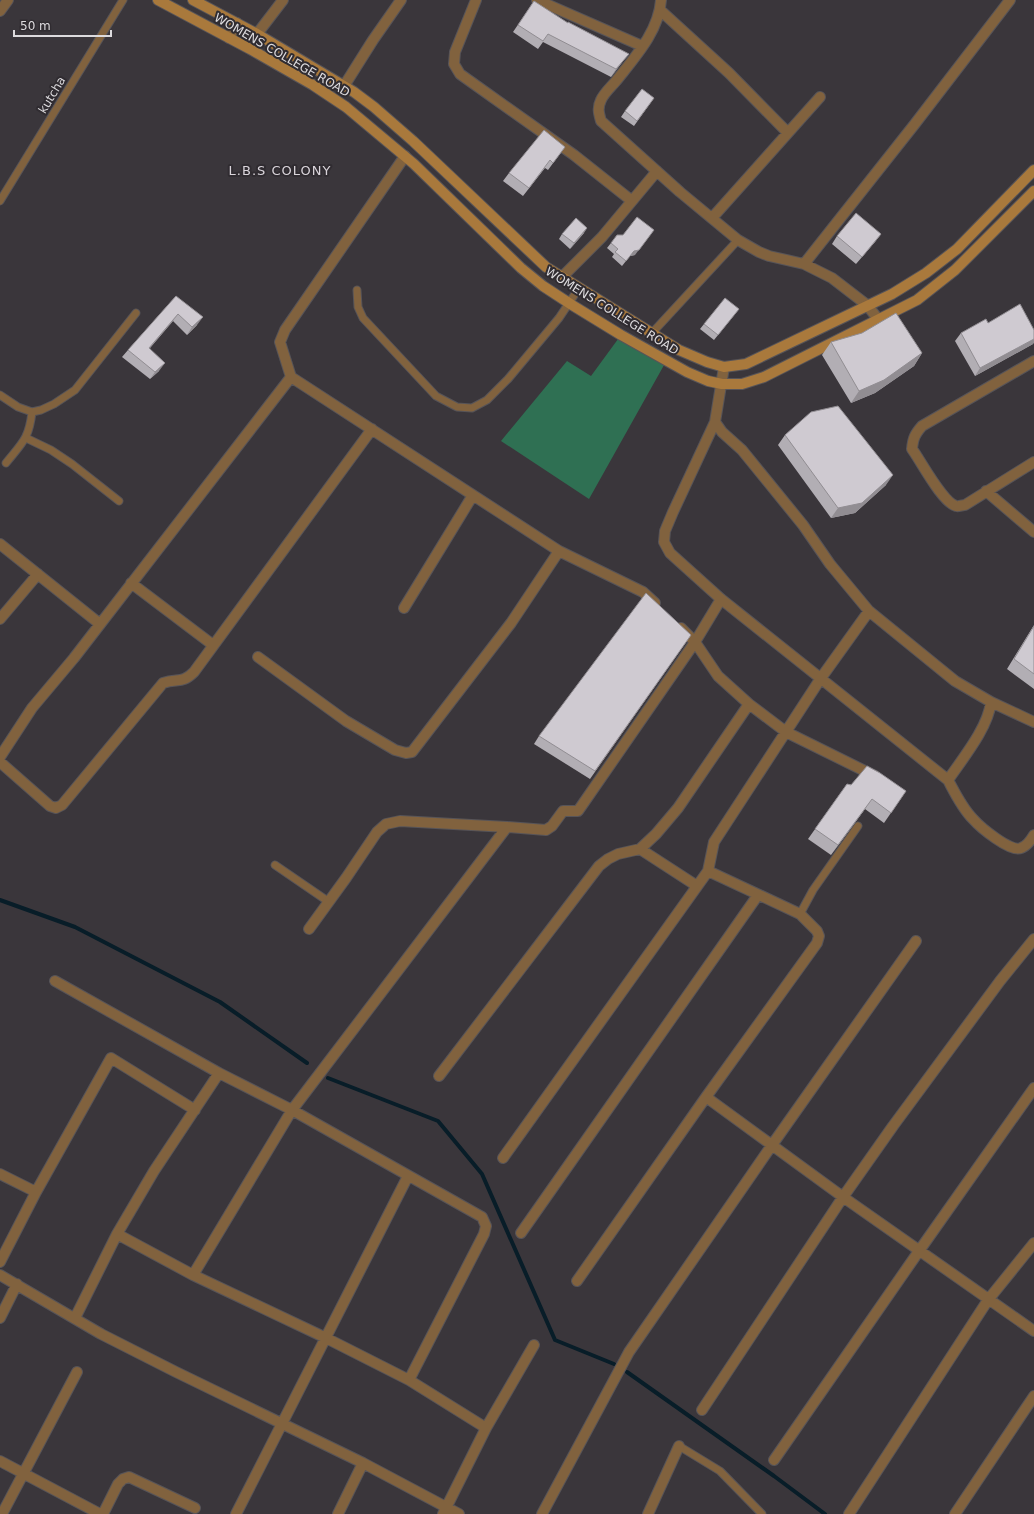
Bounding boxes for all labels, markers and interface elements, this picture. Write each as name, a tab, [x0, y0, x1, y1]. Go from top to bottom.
street label: WOMENS COLLEGE ROAD	[212, 10, 352, 100]
scale bar	[14, 12, 111, 38]
text: 50 m	[20, 19, 51, 33]
street label: kutcha	[36, 74, 68, 116]
district label: L.B.S COLONY	[229, 163, 331, 178]
street label: WOMENS COLLEGE ROAD	[543, 264, 681, 358]

